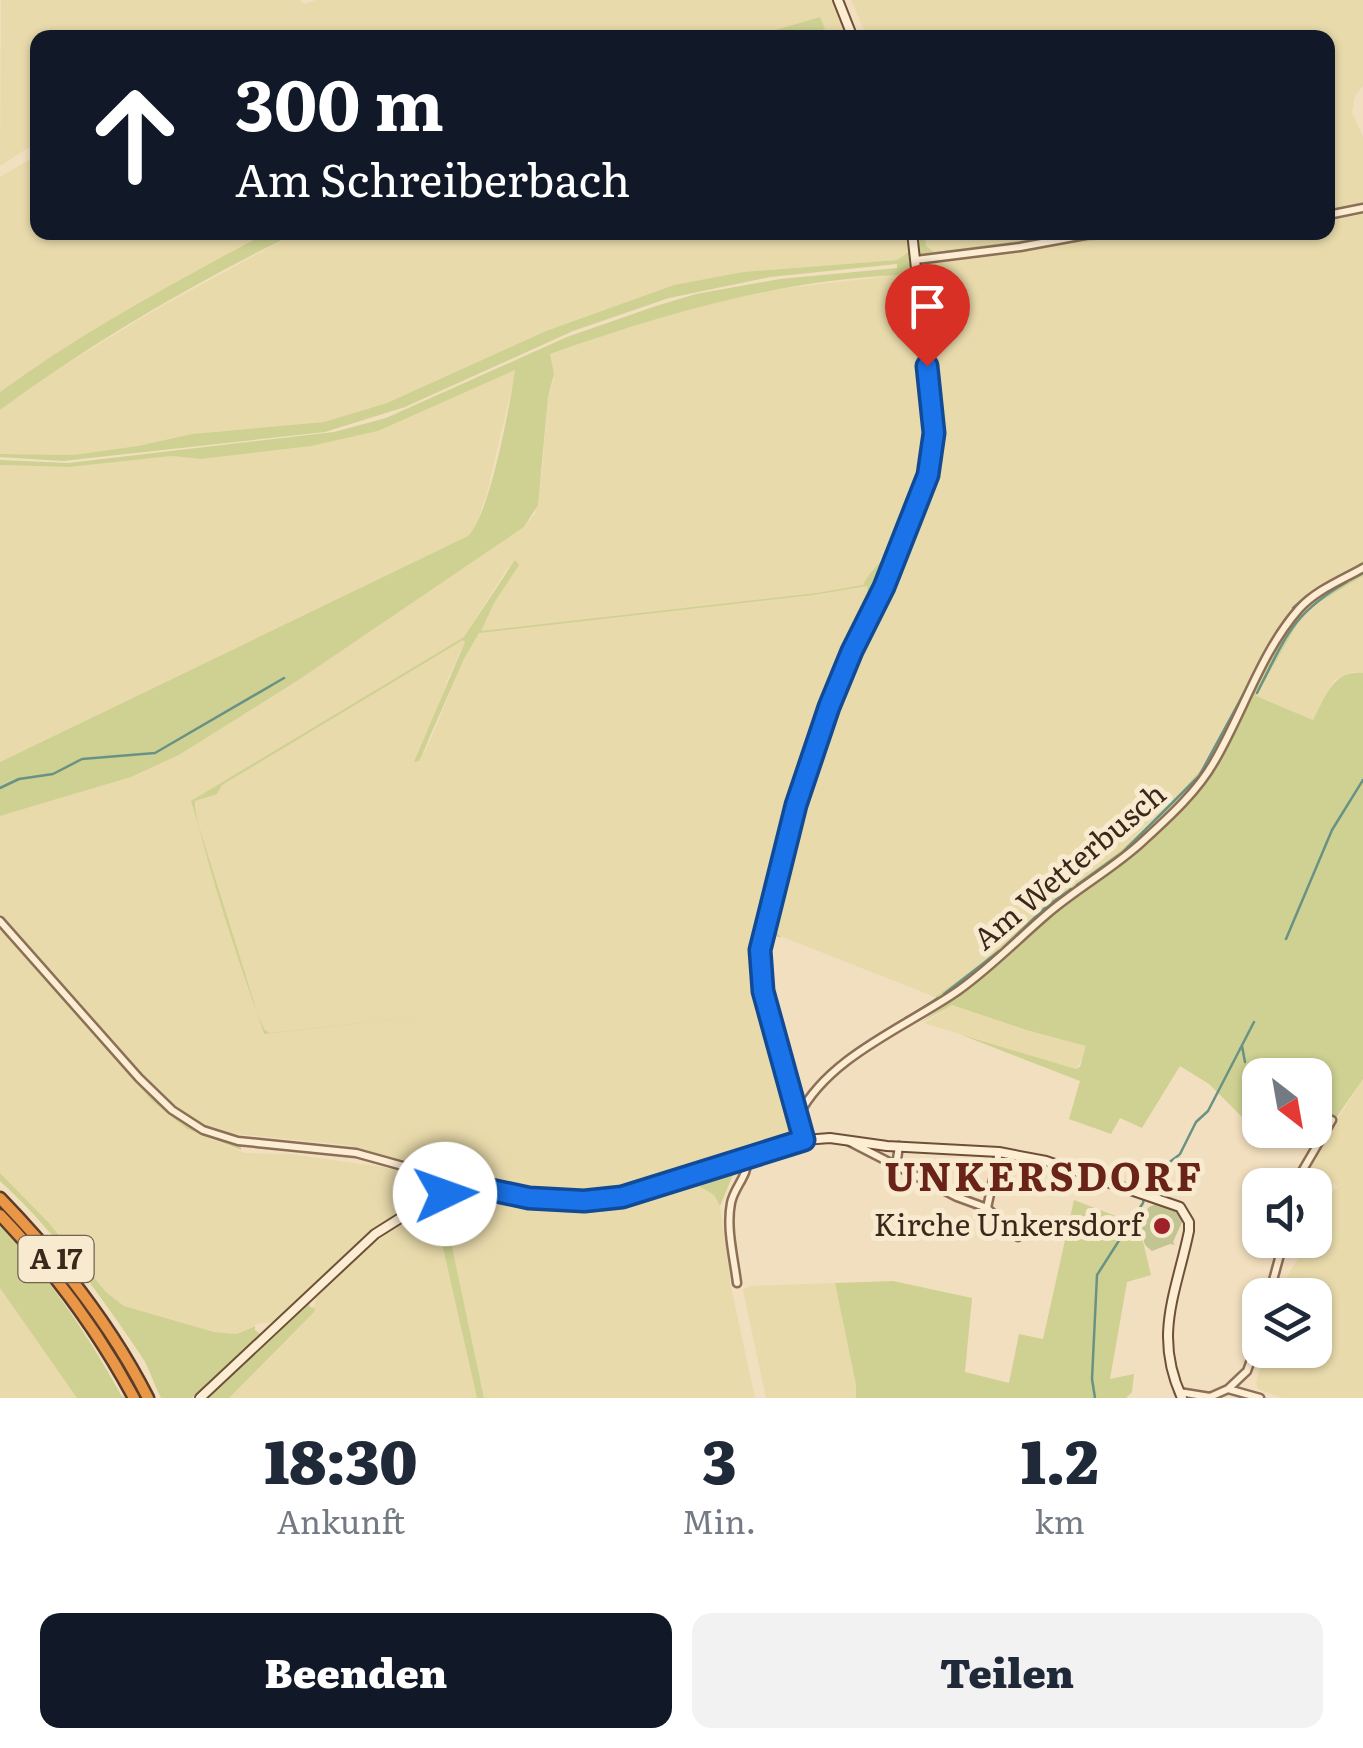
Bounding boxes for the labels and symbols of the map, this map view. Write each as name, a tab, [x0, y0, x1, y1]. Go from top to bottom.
pin	[885, 264, 970, 367]
street label: Am Wetterbusch	[962, 771, 1174, 959]
north arrow	[1242, 1058, 1332, 1148]
position arrow	[393, 1142, 497, 1246]
district label: UNKERSDORF	[884, 1144, 1204, 1203]
place label: Kirche Unkersdorf	[874, 1201, 1144, 1245]
marker: Kirche Unkersdorf	[1151, 1215, 1173, 1237]
road number: A 17	[18, 1236, 94, 1282]

